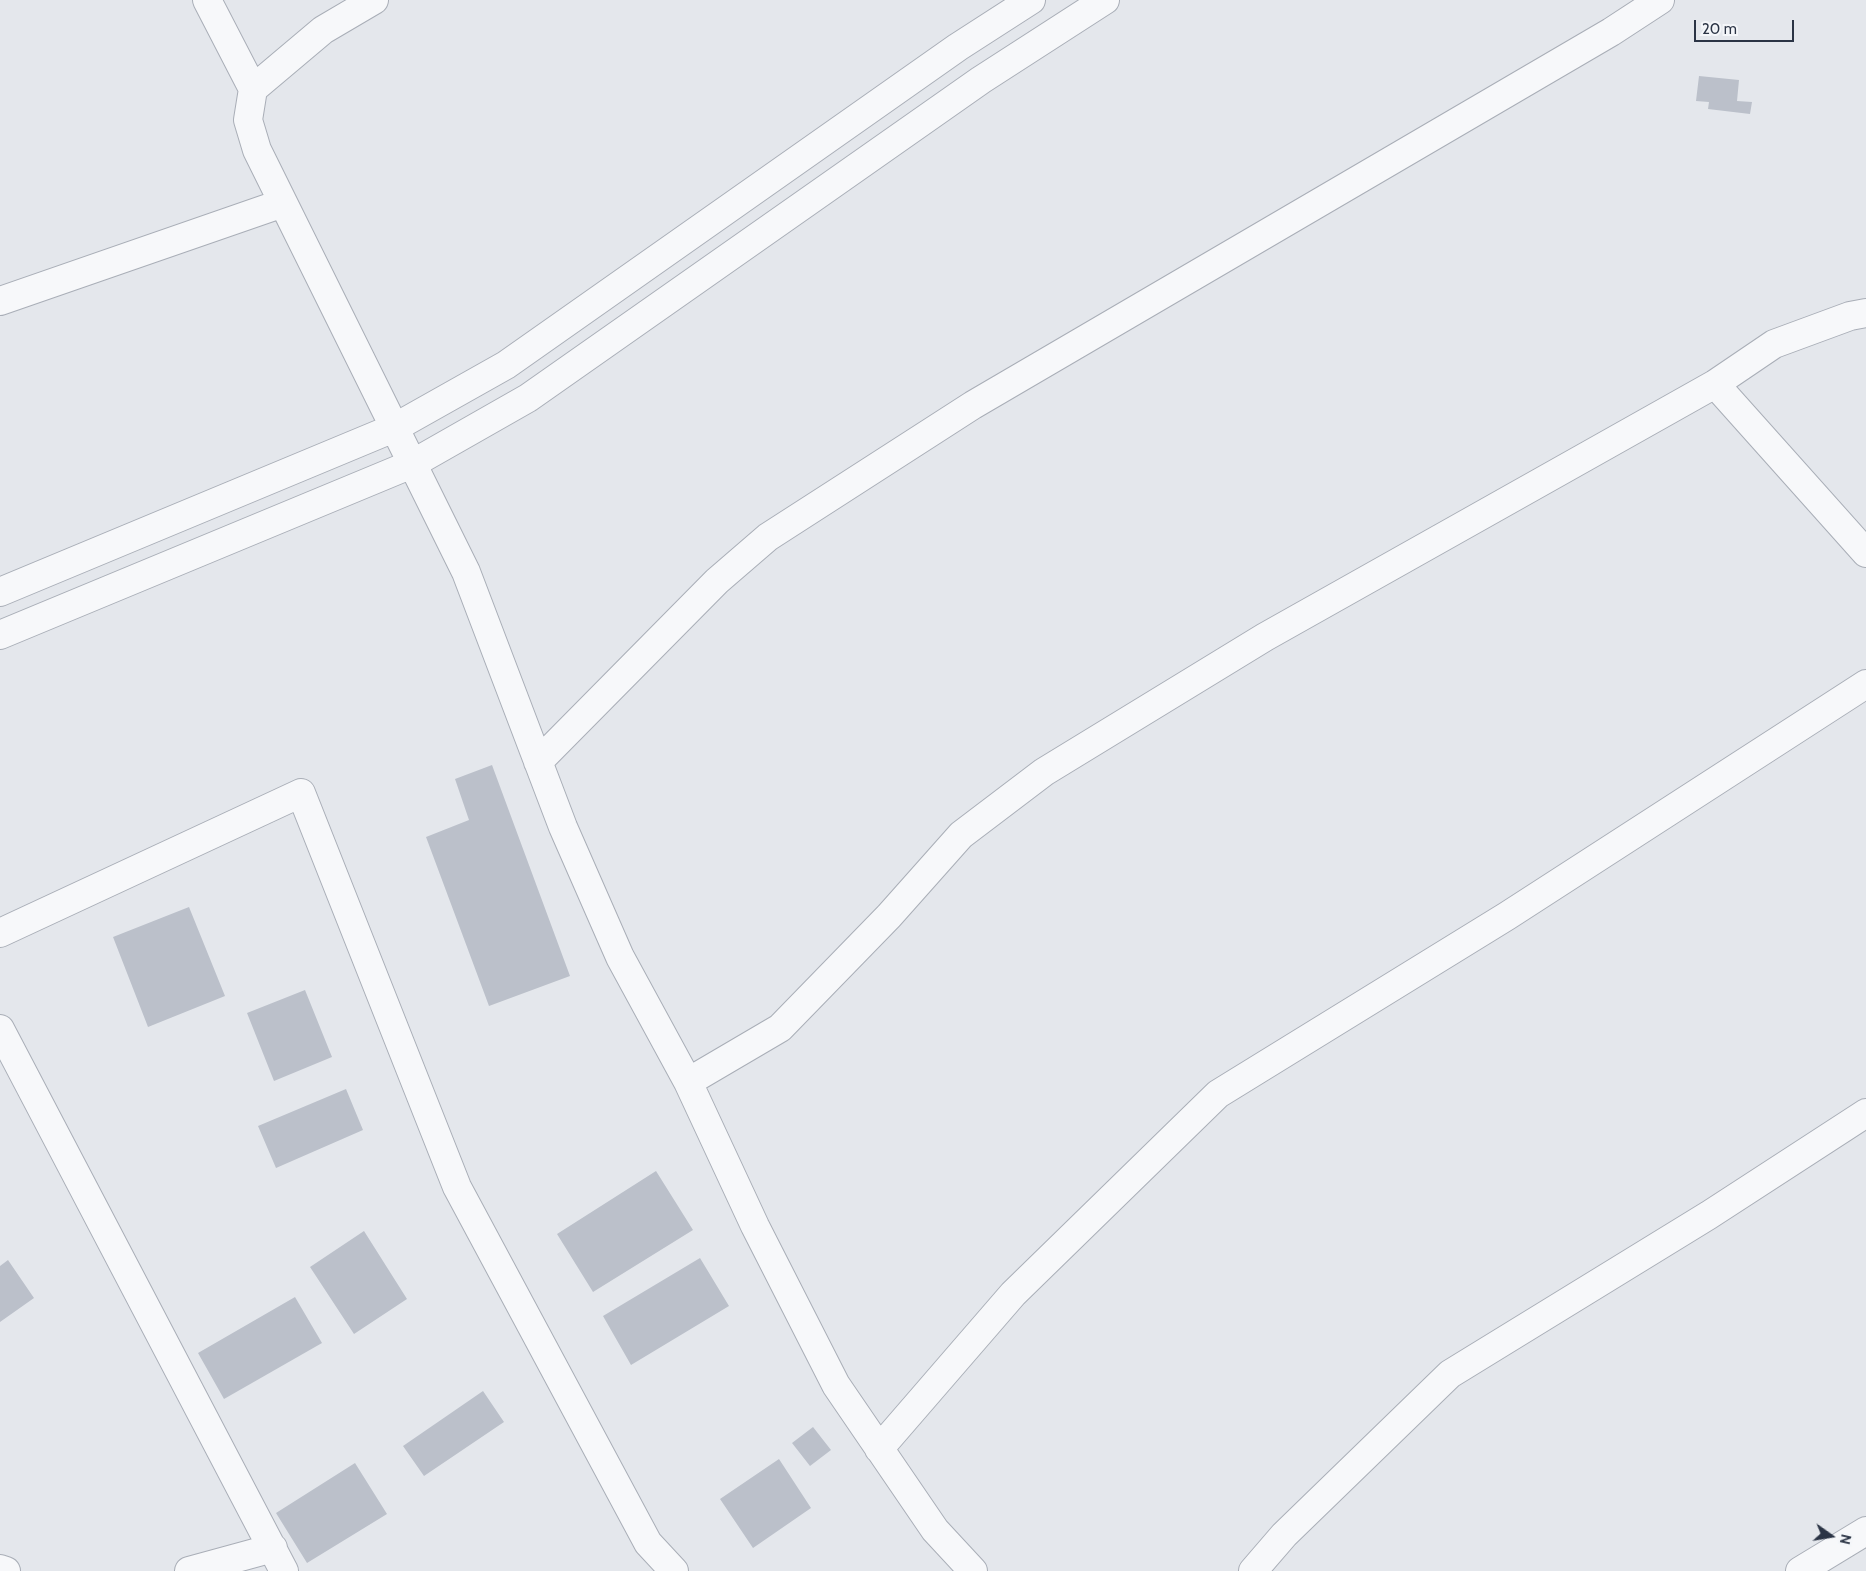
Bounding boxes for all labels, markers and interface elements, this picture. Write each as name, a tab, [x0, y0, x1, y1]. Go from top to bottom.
scale bar	[1696, 10, 1796, 42]
text: 20 m	[1702, 20, 1737, 38]
north arrow	[1806, 1511, 1856, 1561]
text: N	[1836, 1533, 1855, 1546]

